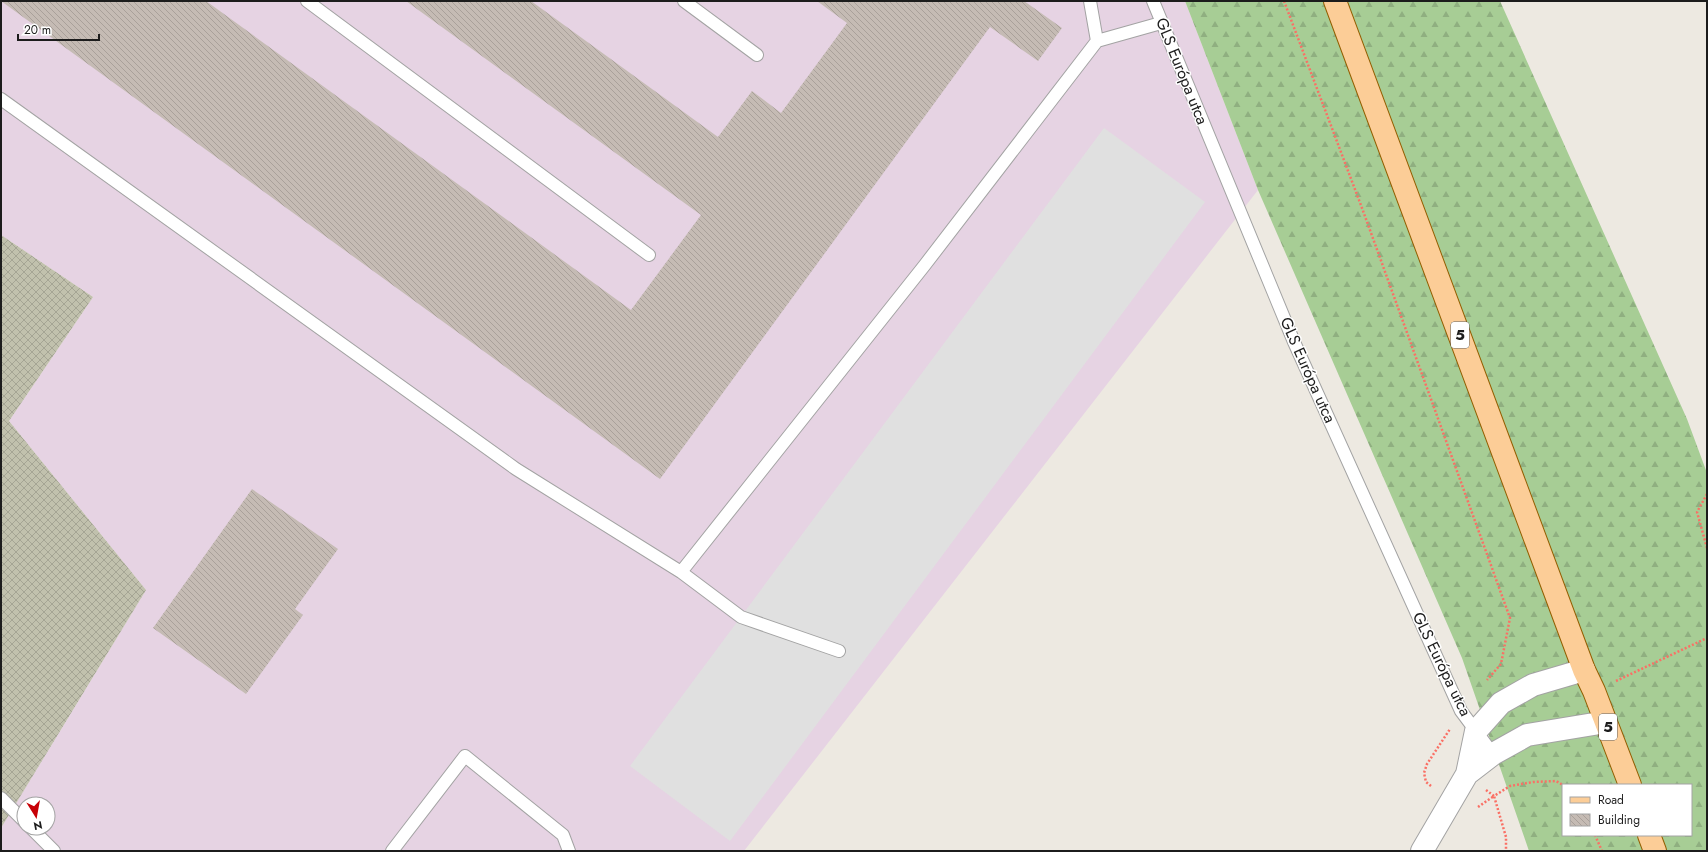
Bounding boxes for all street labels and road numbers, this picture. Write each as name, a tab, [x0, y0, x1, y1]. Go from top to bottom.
street label: GLS Európa utca	[1150, 14, 1214, 128]
street label: GLS Európa utca	[1274, 313, 1342, 427]
road number: 5	[1451, 322, 1469, 348]
street label: GLS Európa utca	[1407, 608, 1477, 720]
road number: 5	[1599, 714, 1617, 740]

